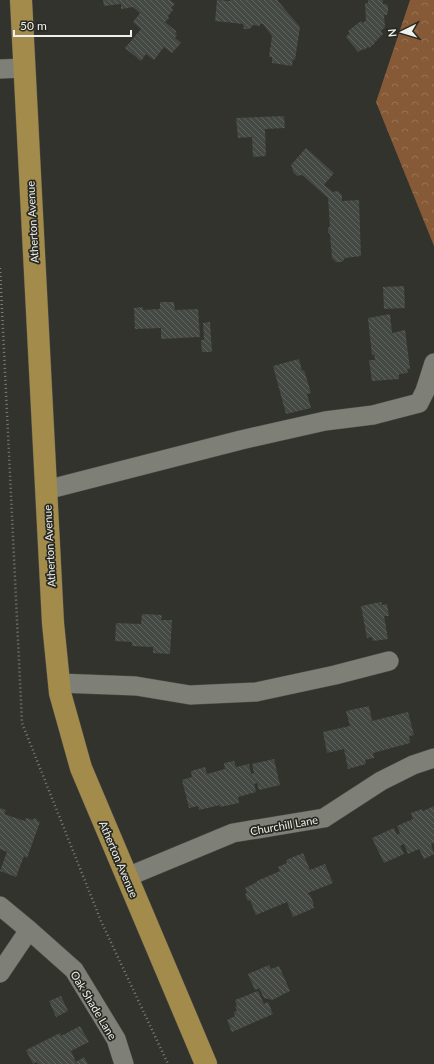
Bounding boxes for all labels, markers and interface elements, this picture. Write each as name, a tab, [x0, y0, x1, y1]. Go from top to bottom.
scale bar	[14, 12, 131, 38]
north arrow	[382, 12, 422, 52]
text: 50 m	[20, 18, 47, 33]
text: N	[385, 28, 398, 38]
street label: Atherton Avenue	[23, 180, 41, 263]
street label: Atherton Avenue	[40, 504, 58, 587]
street label: Churchill Lane	[249, 813, 319, 837]
street label: Atherton Avenue	[97, 819, 141, 900]
street label: Oak Shade Lane	[68, 968, 120, 1042]

